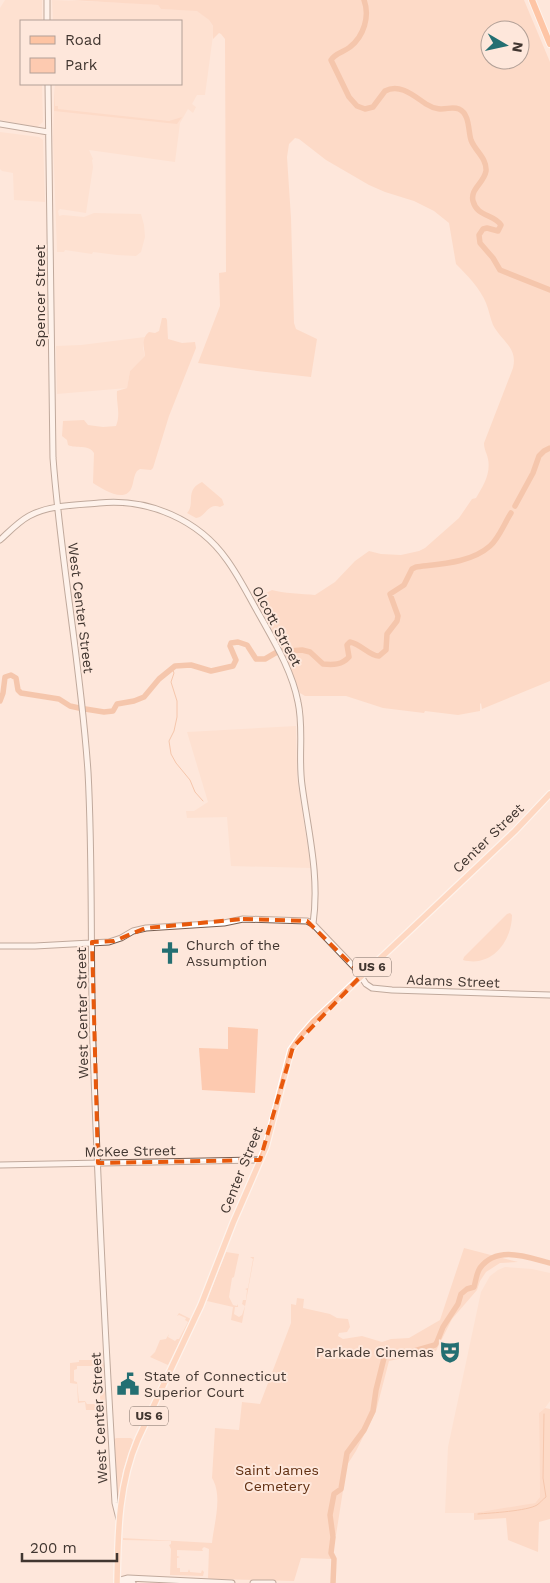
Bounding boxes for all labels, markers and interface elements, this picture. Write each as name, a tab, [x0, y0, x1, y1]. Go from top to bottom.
legend	[20, 20, 182, 85]
north arrow	[480, 20, 530, 70]
text: Road	[65, 31, 102, 49]
text: N	[509, 41, 527, 53]
text: Park	[65, 56, 98, 74]
street label: Spencer Street	[32, 245, 48, 347]
street label: West Center Street	[65, 542, 97, 674]
street label: Olcott Street	[249, 583, 305, 669]
street label: Center Street	[449, 800, 527, 876]
place label: Church of the Assumption	[186, 937, 280, 969]
church icon: Church of the Assumption	[157, 940, 183, 966]
street label: West Center Street	[73, 947, 91, 1079]
road number: US 6	[353, 958, 391, 976]
street label: Adams Street	[406, 971, 500, 991]
street label: Center Street	[216, 1124, 266, 1216]
street label: McKee Street	[84, 1142, 176, 1160]
theatre icon: Parkade Cinemas	[437, 1339, 463, 1365]
place label: Parkade Cinemas	[316, 1344, 434, 1360]
street label: West Center Street	[88, 1352, 110, 1484]
place label: State of Connecticut Superior Court	[144, 1368, 287, 1400]
public building icon: State of Connecticut Superior Court	[115, 1371, 141, 1397]
road number: US 6	[130, 1406, 168, 1425]
park label: Saint James Cemetery	[235, 1462, 319, 1494]
scale bar	[22, 1530, 118, 1562]
text: 200 m	[30, 1539, 77, 1557]

